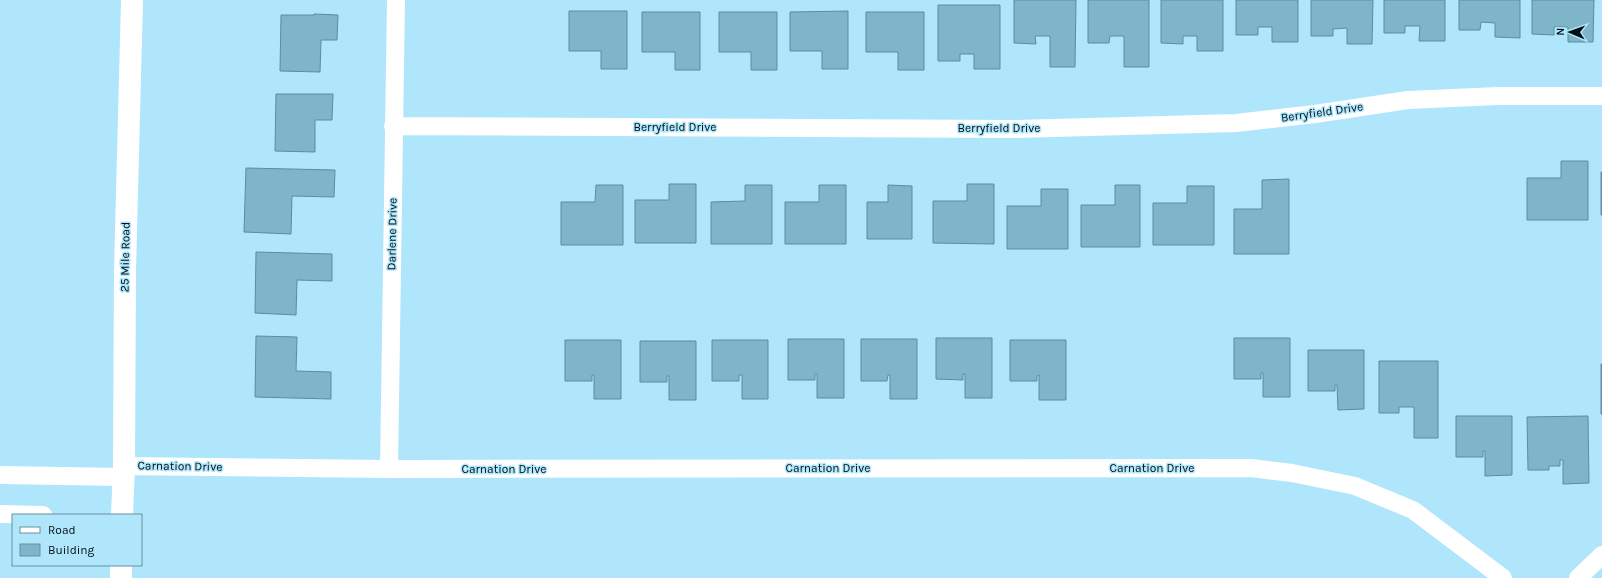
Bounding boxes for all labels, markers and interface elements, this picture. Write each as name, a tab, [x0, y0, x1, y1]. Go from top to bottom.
north arrow	[1550, 12, 1590, 52]
text: N	[1554, 27, 1567, 36]
street label: Berryfield Drive	[1280, 99, 1364, 125]
street label: Berryfield Drive	[633, 120, 717, 134]
street label: Berryfield Drive	[957, 121, 1041, 135]
street label: Darlene Drive	[384, 198, 400, 270]
street label: 25 Mile Road	[117, 222, 133, 292]
street label: Carnation Drive	[137, 458, 223, 474]
street label: Carnation Drive	[786, 461, 870, 475]
street label: Carnation Drive	[1110, 461, 1194, 475]
street label: Carnation Drive	[462, 462, 546, 476]
legend	[12, 514, 142, 566]
text: Road	[48, 523, 76, 537]
text: Building	[48, 543, 95, 557]

